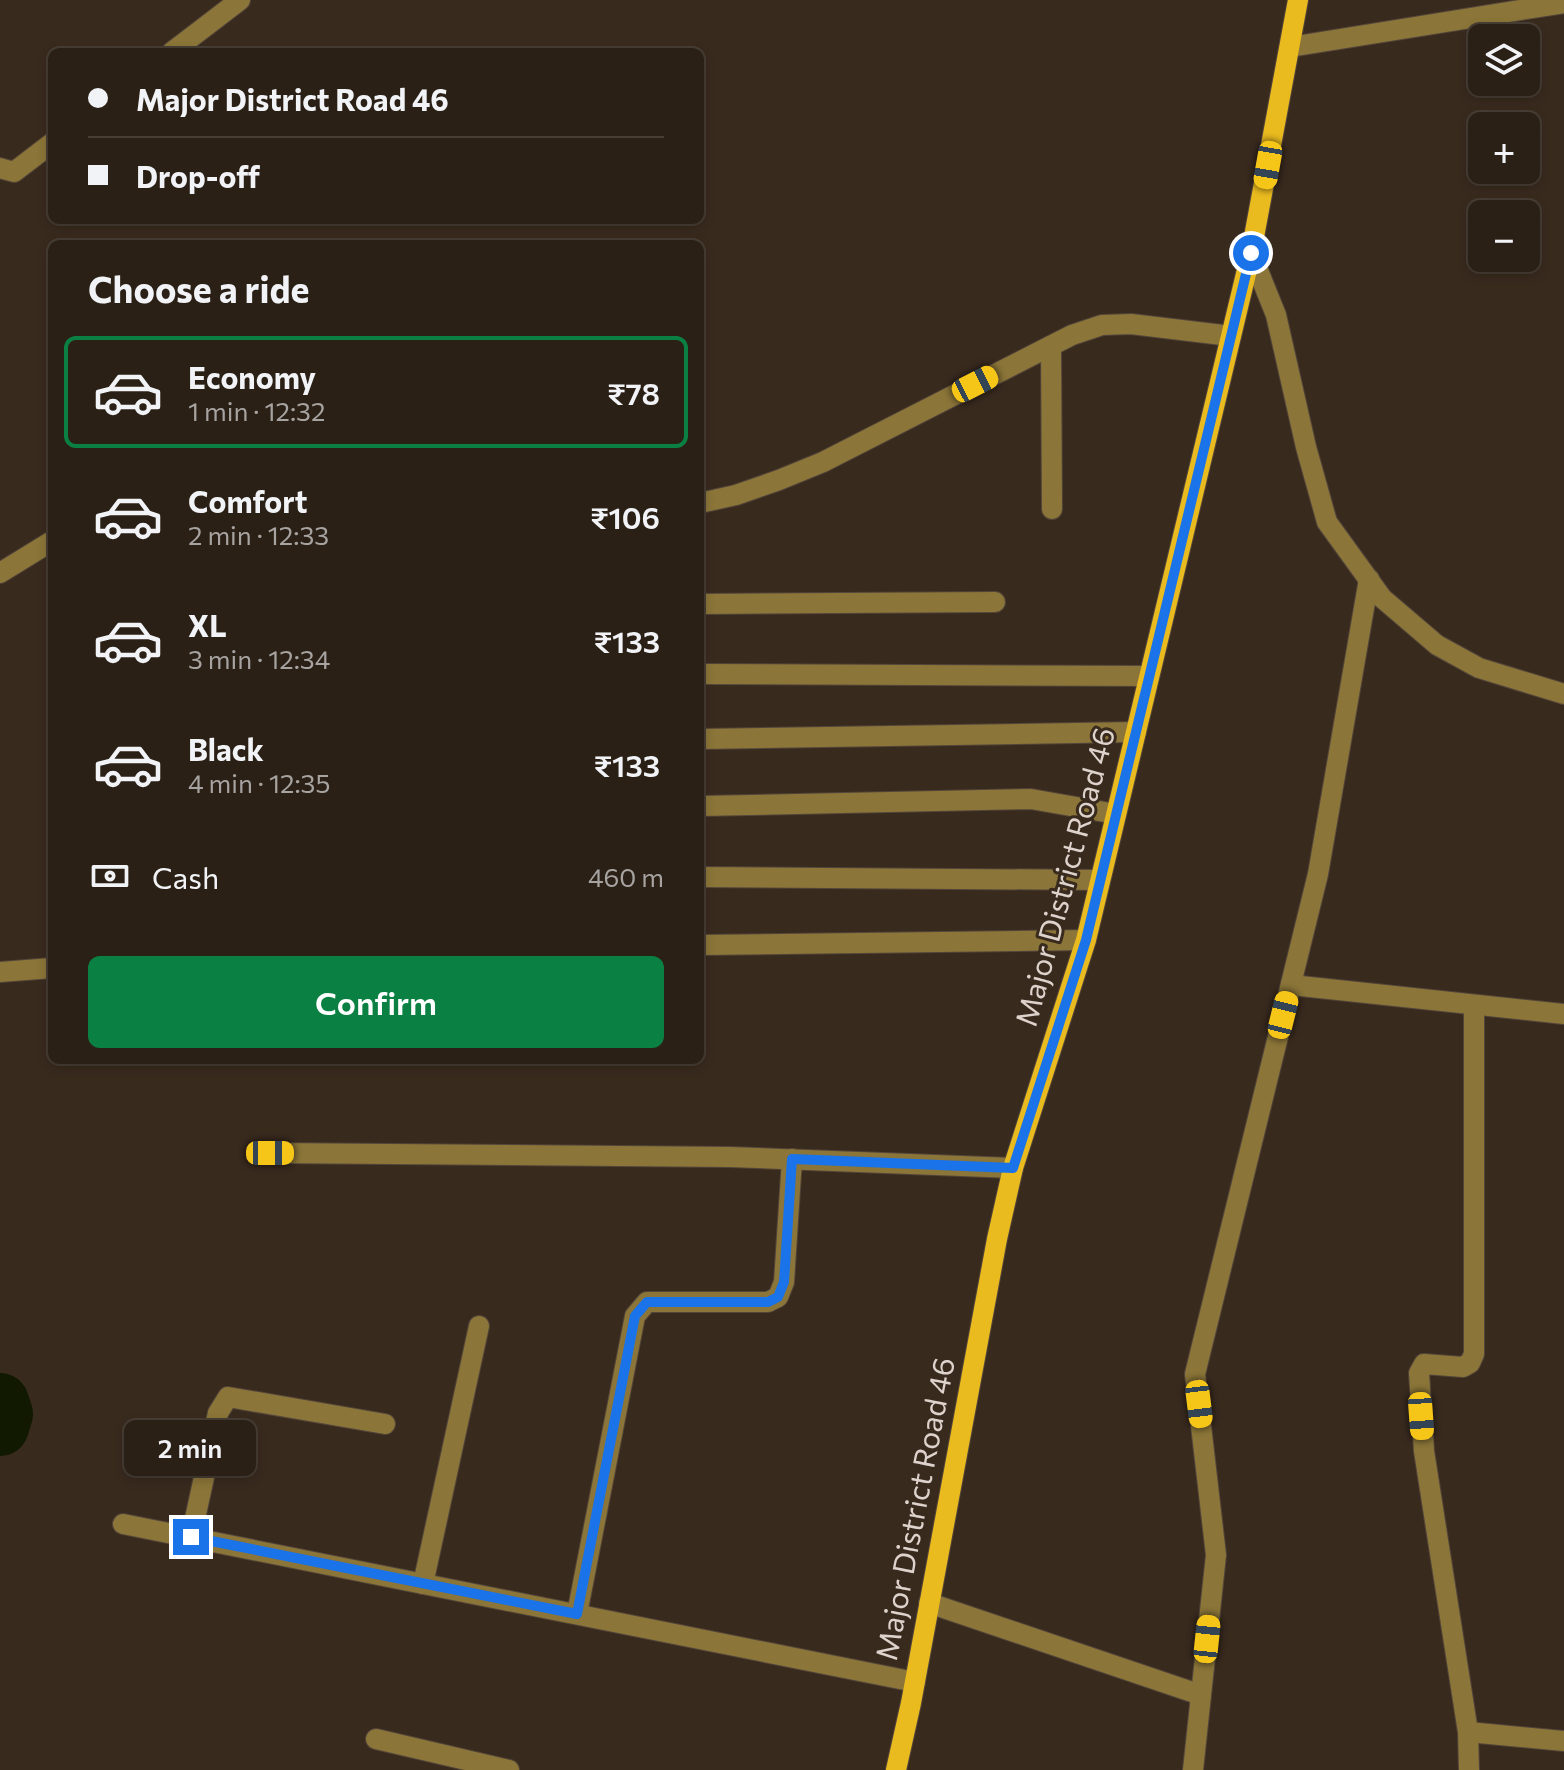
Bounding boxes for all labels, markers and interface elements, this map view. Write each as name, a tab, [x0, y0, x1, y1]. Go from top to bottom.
map controls	[1468, 24, 1540, 272]
button: layers	[1468, 24, 1540, 96]
text: Major District Road 46	[136, 80, 449, 117]
button: +	[1468, 112, 1540, 184]
car	[1252, 139, 1284, 191]
text: Drop-off	[136, 157, 260, 194]
button: −	[1468, 200, 1540, 272]
route start	[1233, 235, 1269, 271]
text: Choose a ride	[88, 266, 309, 310]
icon: car	[92, 356, 164, 428]
text: Economy	[188, 358, 316, 395]
car	[948, 362, 1002, 406]
text: ₹78	[607, 374, 660, 411]
text: 1 min · 12:32	[188, 395, 325, 426]
icon: car	[92, 480, 164, 552]
text: Comfort	[188, 482, 307, 519]
text: ₹106	[590, 498, 660, 535]
text: 2 min · 12:33	[188, 519, 329, 550]
icon: car	[92, 604, 164, 676]
text: XL	[188, 606, 227, 643]
text: ₹133	[594, 622, 660, 659]
text: 3 min · 12:34	[188, 643, 330, 674]
street label: Major District Road 46	[1006, 723, 1121, 1030]
icon: car	[92, 728, 164, 800]
text: Black	[188, 730, 264, 767]
text: ₹133	[594, 746, 660, 783]
text: 4 min · 12:35	[188, 767, 330, 798]
icon: cash	[88, 854, 132, 898]
text: Cash	[152, 858, 219, 895]
text: 460 m	[588, 861, 664, 892]
button: Confirm	[88, 956, 664, 1048]
car	[1266, 989, 1300, 1041]
car	[246, 1141, 294, 1165]
street label: Major District Road 46	[866, 1354, 961, 1663]
car	[1184, 1379, 1214, 1429]
car	[1407, 1391, 1435, 1441]
callout: 2 min	[125, 1421, 257, 1477]
text: 2 min	[158, 1432, 222, 1463]
route end	[173, 1519, 209, 1555]
car	[1193, 1614, 1221, 1664]

